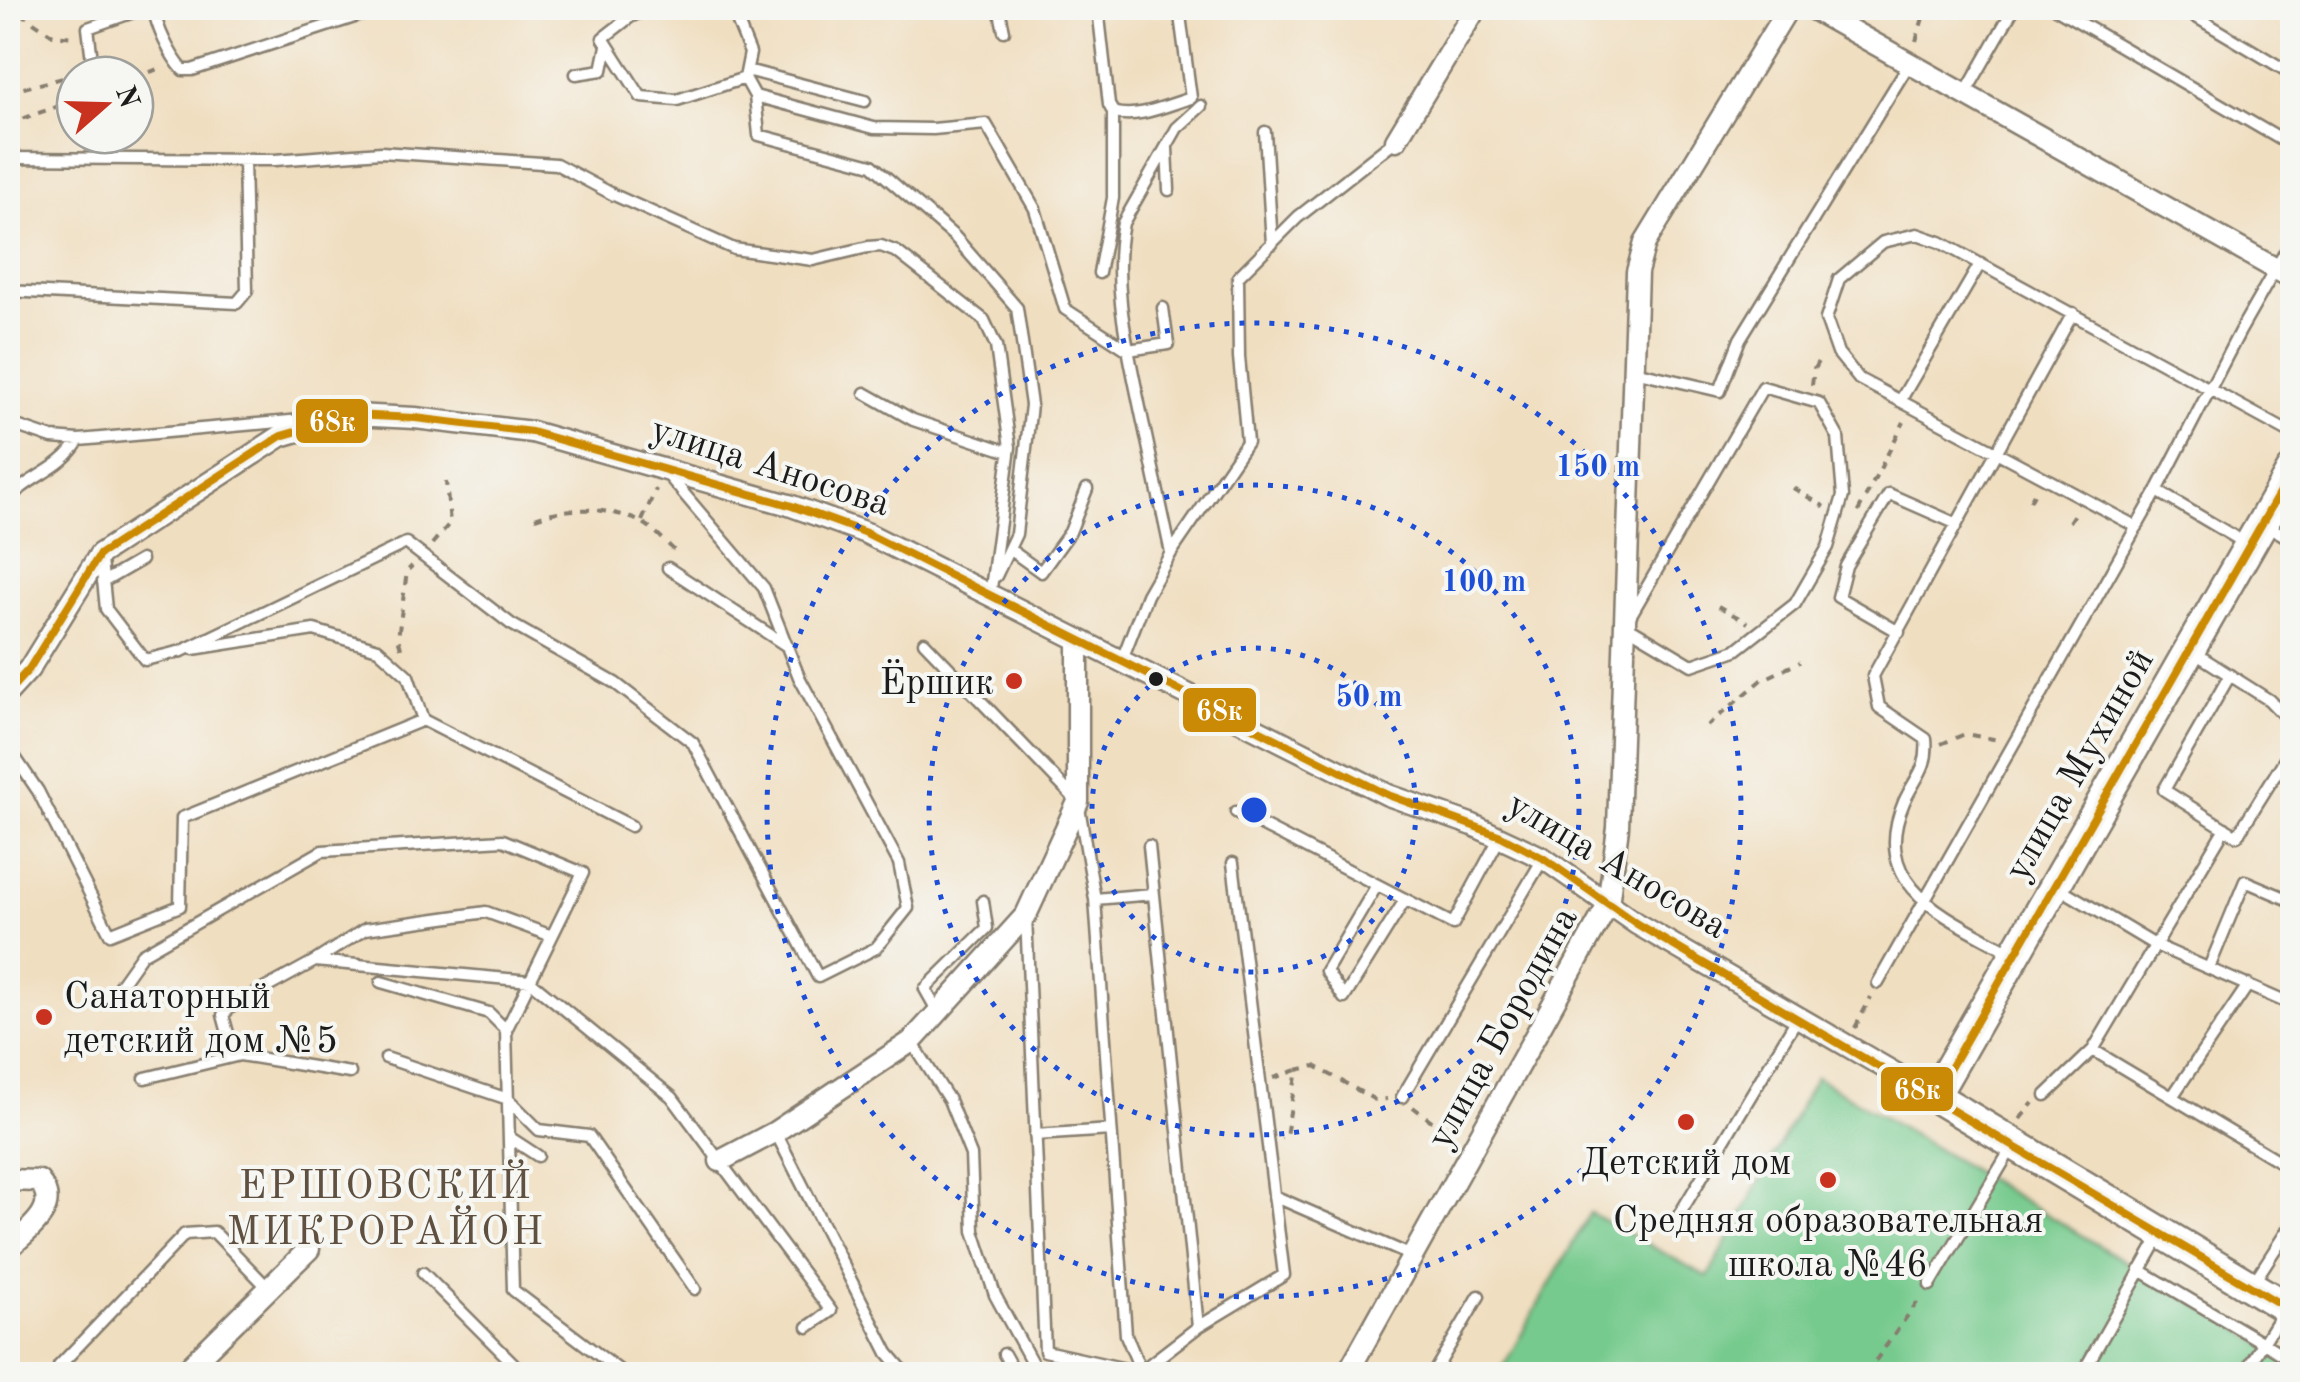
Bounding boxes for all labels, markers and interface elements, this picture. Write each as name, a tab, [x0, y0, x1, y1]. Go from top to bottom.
north arrow	[55, 55, 155, 155]
text: N	[109, 83, 143, 113]
line badge: 68к	[294, 397, 370, 445]
text: 68к	[308, 410, 356, 438]
street label: улица Аносова	[646, 411, 895, 524]
text: 150 m	[1556, 453, 1640, 483]
text: 100 m	[1442, 568, 1526, 598]
street label: улица Мухиной	[1999, 643, 2162, 888]
place label: Ёршик	[880, 659, 994, 703]
unlabelled marker	[1146, 669, 1166, 689]
marker: Ёршик	[1003, 670, 1025, 692]
text: 50 m	[1335, 683, 1403, 713]
line badge: 68к	[1181, 686, 1258, 734]
text: 68к	[1195, 699, 1243, 727]
street label: улица Аносова	[1500, 786, 1733, 947]
centre of rings	[1236, 792, 1272, 828]
street label: улица Бородина	[1422, 901, 1586, 1156]
place label: Санаторный детский дом №5	[64, 979, 338, 1061]
marker: Санаторный детский дом №5	[33, 1006, 55, 1028]
line badge: 68к	[1879, 1065, 1955, 1113]
text: 68к	[1893, 1078, 1941, 1106]
marker: Детский дом	[1675, 1111, 1697, 1133]
place label: Детский дом	[1581, 1145, 1791, 1183]
district label: ЕРШОВСКИЙ МИКРОРАЙОН	[227, 1159, 545, 1254]
marker: Средняя образовательная школа №46	[1817, 1169, 1839, 1191]
place label: Средняя образовательная школа №46	[1613, 1203, 2043, 1285]

